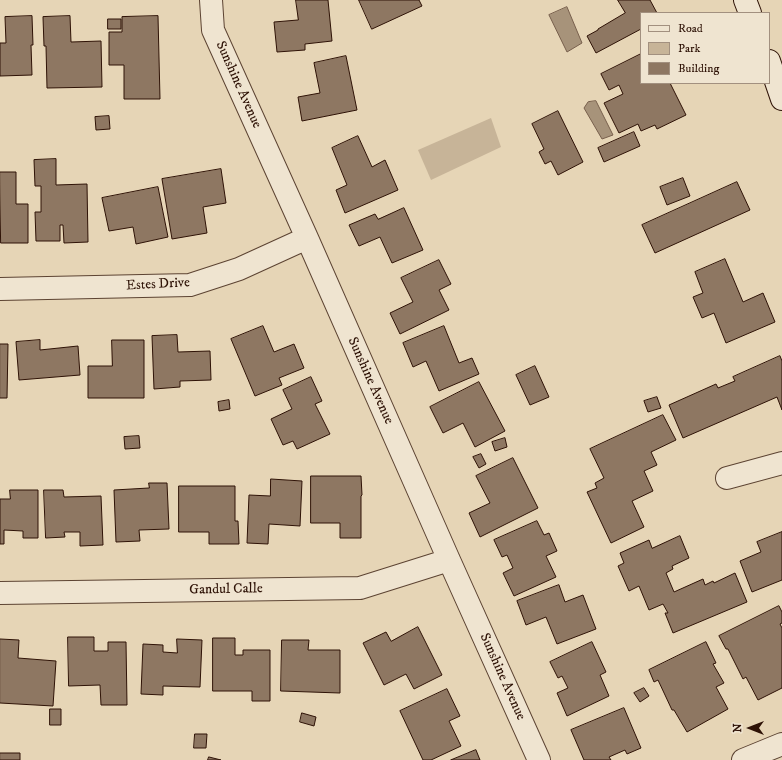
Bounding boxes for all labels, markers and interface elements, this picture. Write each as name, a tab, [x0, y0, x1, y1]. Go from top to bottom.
legend	[640, 12, 770, 84]
text: Road	[678, 21, 703, 36]
street label: Sunshine Avenue	[211, 39, 265, 131]
text: Park	[678, 41, 700, 56]
text: Building	[678, 61, 719, 76]
street label: Estes Drive	[126, 275, 190, 295]
street label: Sunshine Avenue	[343, 335, 397, 427]
street label: Gandul Calle	[189, 581, 263, 599]
street label: Sunshine Avenue	[475, 631, 529, 723]
north arrow	[730, 708, 770, 748]
text: N	[731, 723, 745, 733]

